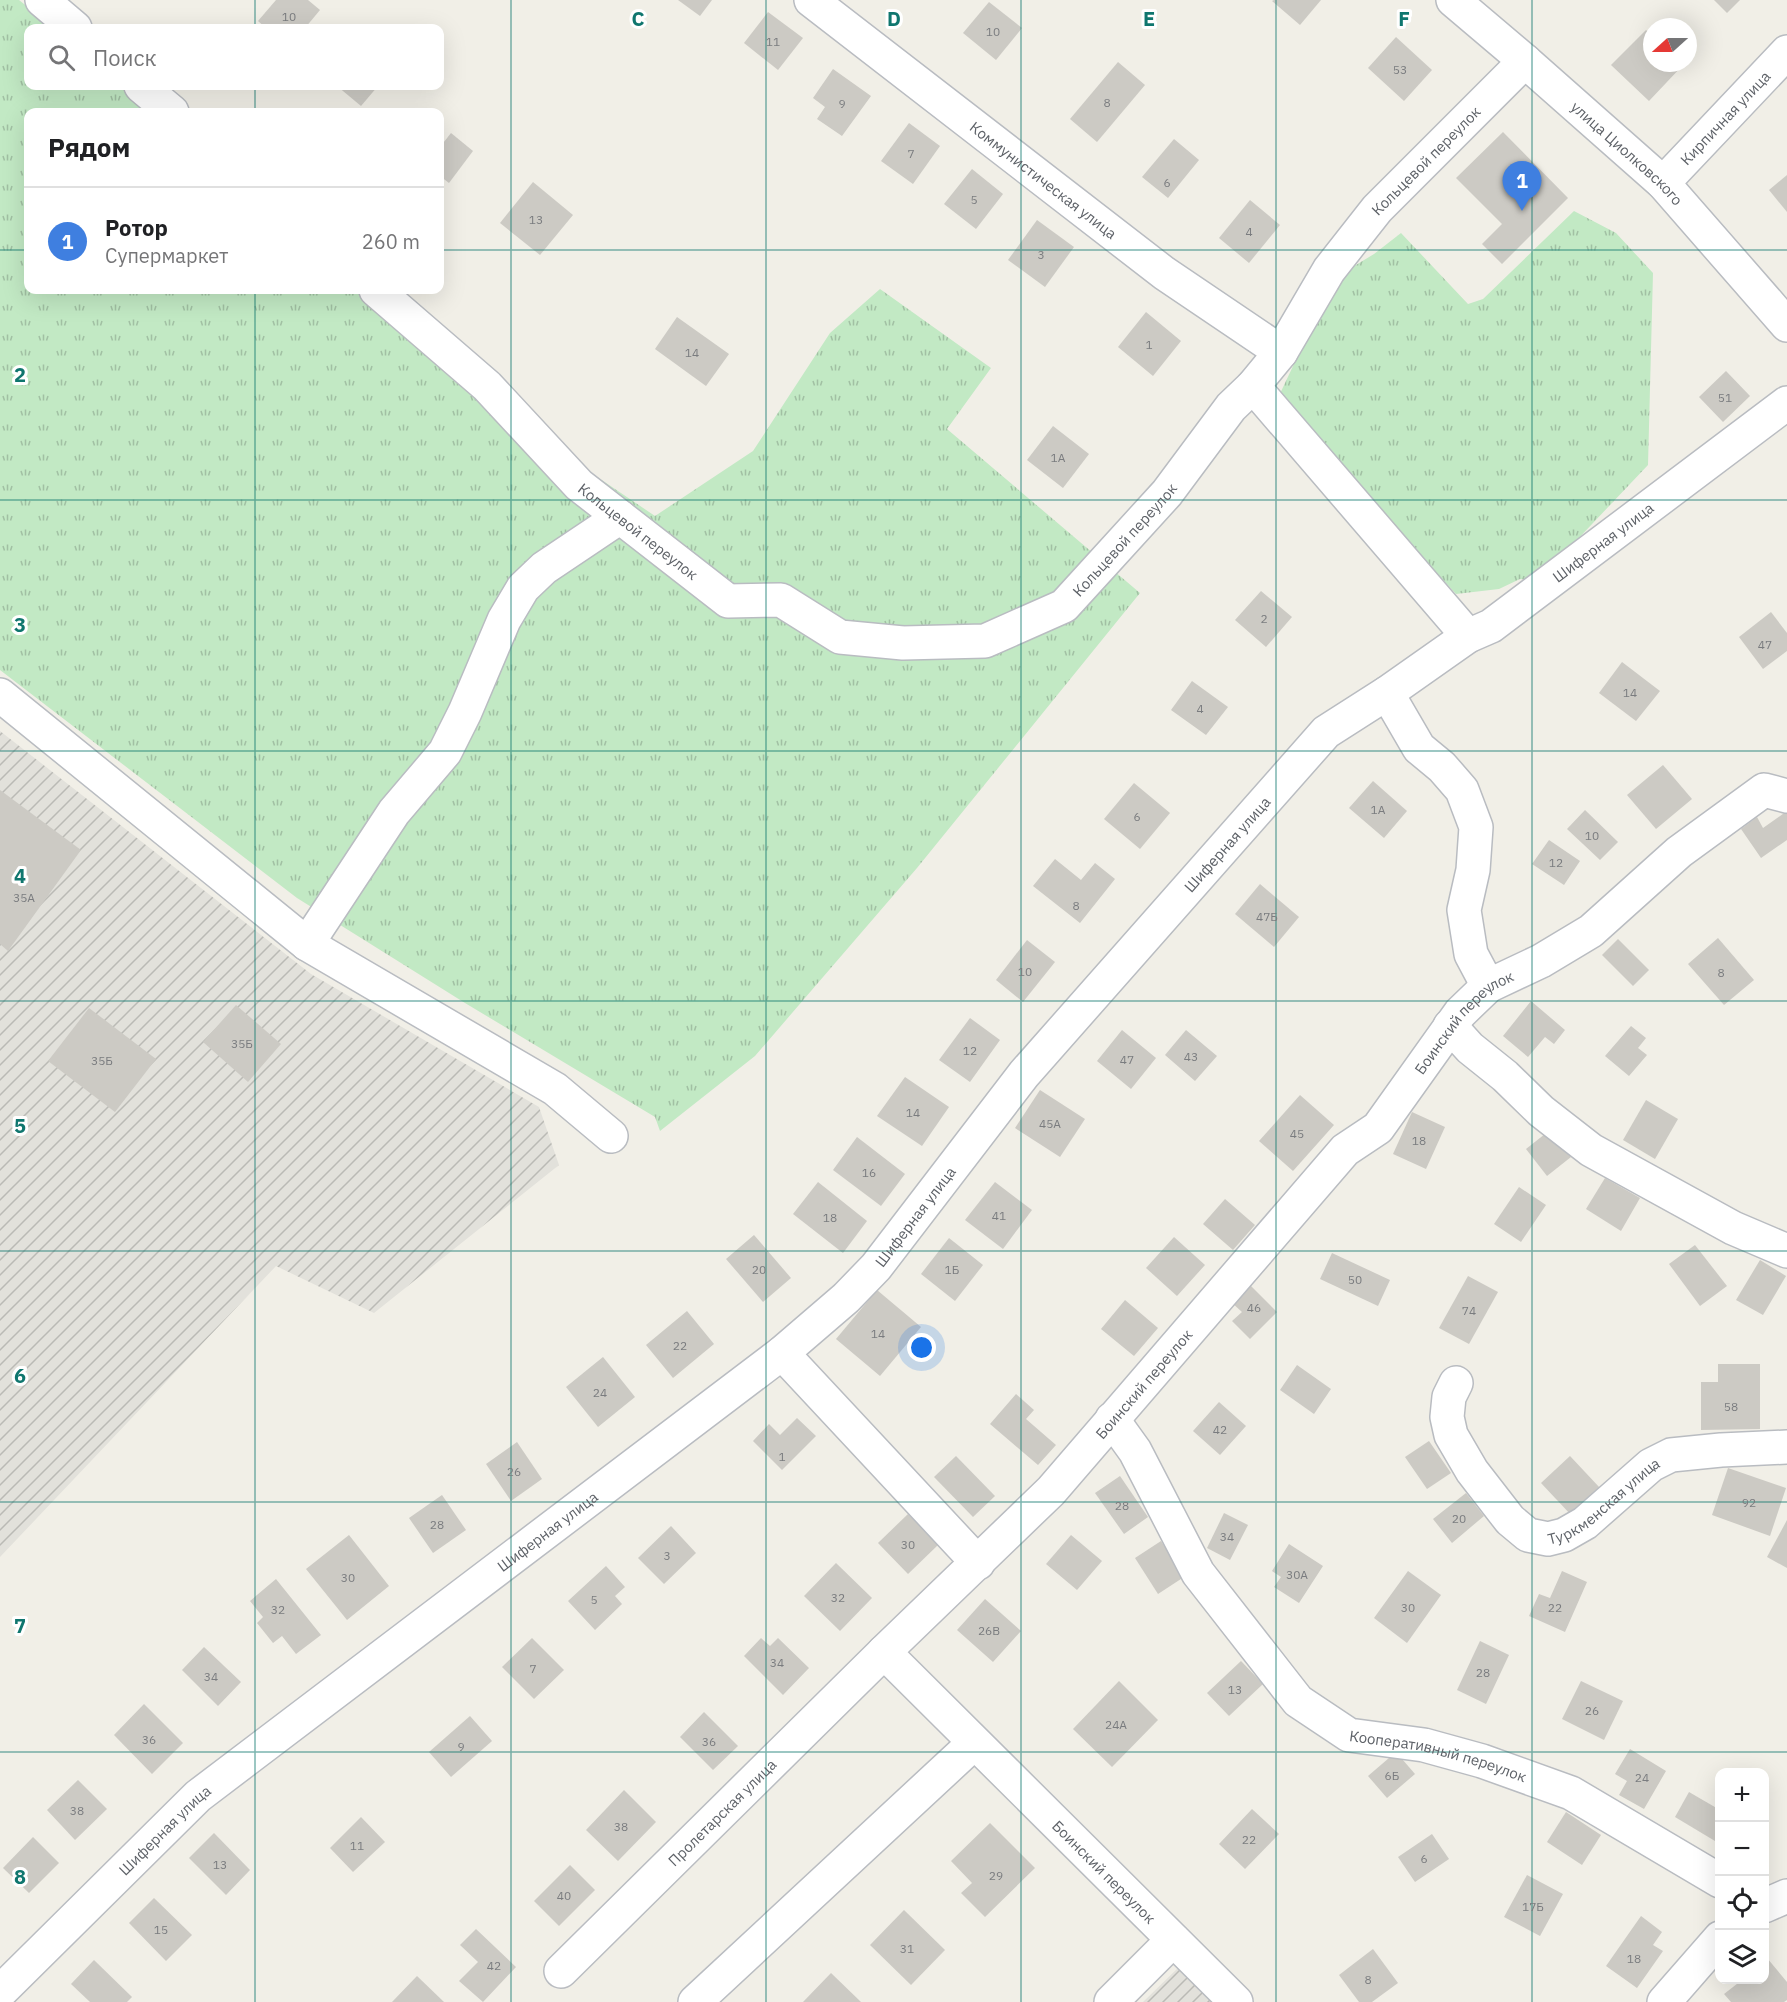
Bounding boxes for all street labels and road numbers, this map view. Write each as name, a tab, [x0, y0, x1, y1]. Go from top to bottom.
street label: Кирпичная улица	[1676, 67, 1774, 169]
street label: улица Циолковского	[1567, 97, 1687, 209]
street label: Кольцевой переулок	[1367, 102, 1484, 219]
street label: Коммунистическая улица	[966, 117, 1121, 243]
street label: Кольцевой переулок	[575, 479, 702, 584]
street label: Кольцевой переулок	[1068, 479, 1181, 600]
street label: Шиферная улица	[1549, 498, 1657, 586]
street label: Шиферная улица	[1180, 792, 1274, 896]
street label: Боинский переулок	[1410, 966, 1516, 1078]
street label: Шиферная улица	[870, 1162, 959, 1270]
street label: Боинский переулок	[1091, 1325, 1196, 1442]
street label: Туркменская улица	[1546, 1453, 1663, 1548]
street label: Шиферная улица	[493, 1487, 601, 1575]
street label: Кооперативный переулок	[1348, 1726, 1529, 1786]
street label: Пролетарская улица	[664, 1755, 780, 1870]
street label: Шиферная улица	[114, 1781, 214, 1879]
street label: Боинский переулок	[1048, 1816, 1160, 1928]

